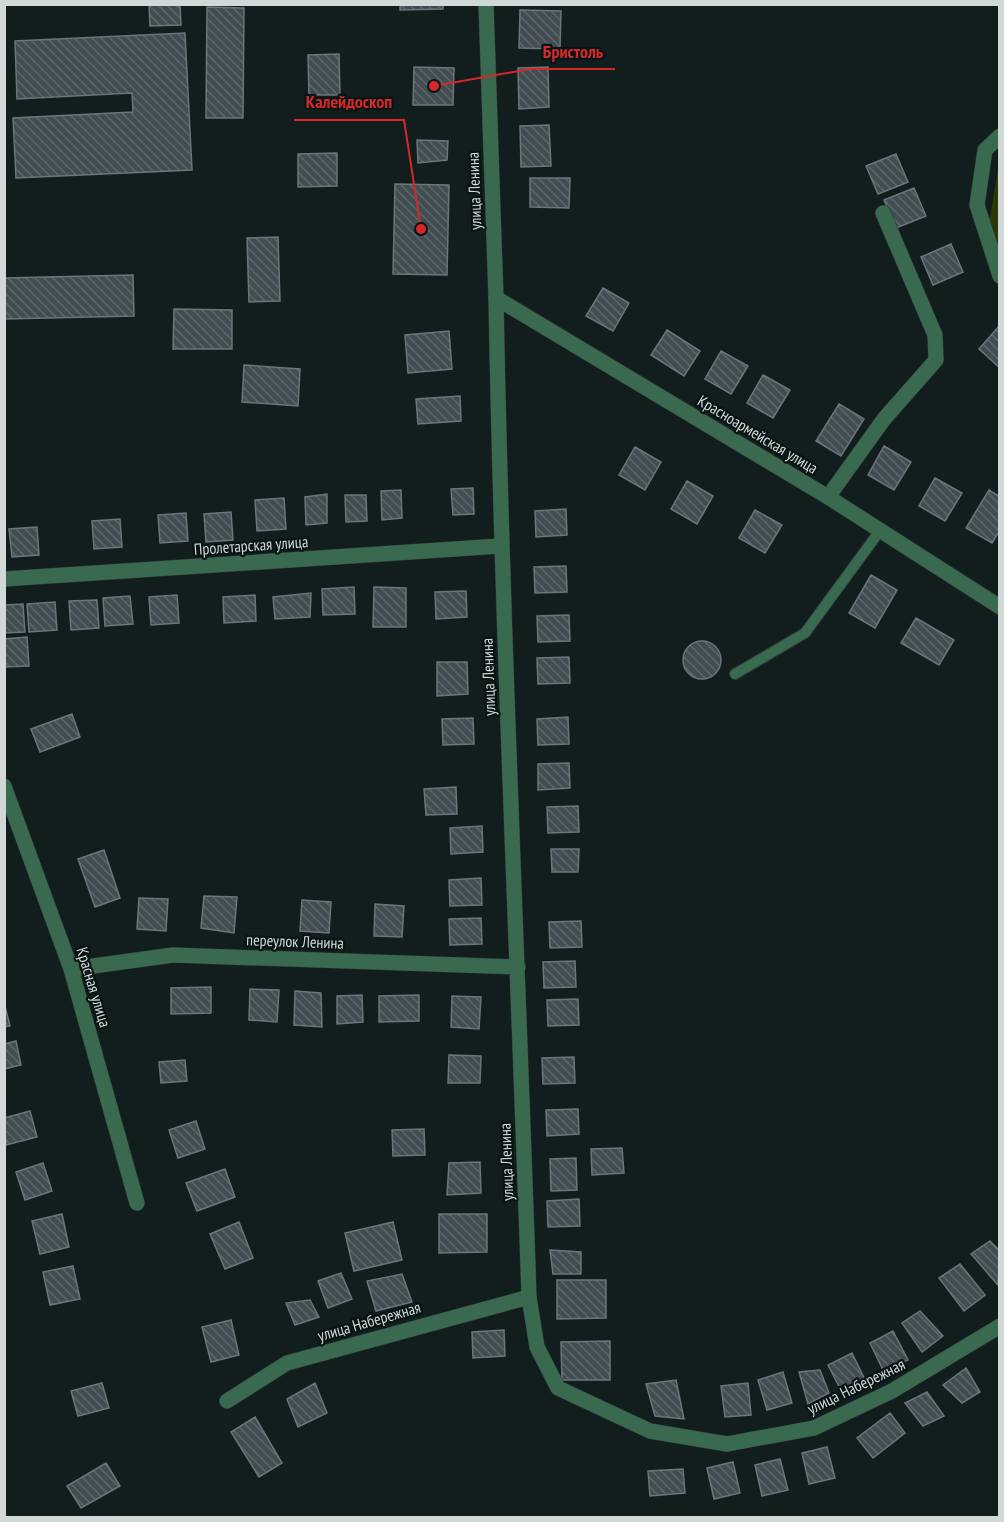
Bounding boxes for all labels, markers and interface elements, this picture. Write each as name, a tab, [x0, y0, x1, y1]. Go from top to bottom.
callout: Бристоль	[530, 33, 615, 69]
text: Бристоль	[543, 40, 604, 63]
callout: Калейдоскоп	[294, 84, 404, 120]
text: Калейдоскоп	[306, 90, 392, 113]
street label: улица Ленина	[463, 152, 485, 230]
street label: Красноармейская улица	[694, 390, 822, 478]
street label: Пролетарская улица	[193, 531, 309, 559]
street label: улица Ленина	[477, 638, 499, 716]
street label: переулок Ленина	[246, 929, 344, 953]
street label: Красная улица	[72, 945, 116, 1029]
street label: улица Ленина	[495, 1123, 517, 1201]
street label: улица Набережная	[315, 1297, 423, 1345]
street label: улица Набережная	[804, 1354, 908, 1418]

